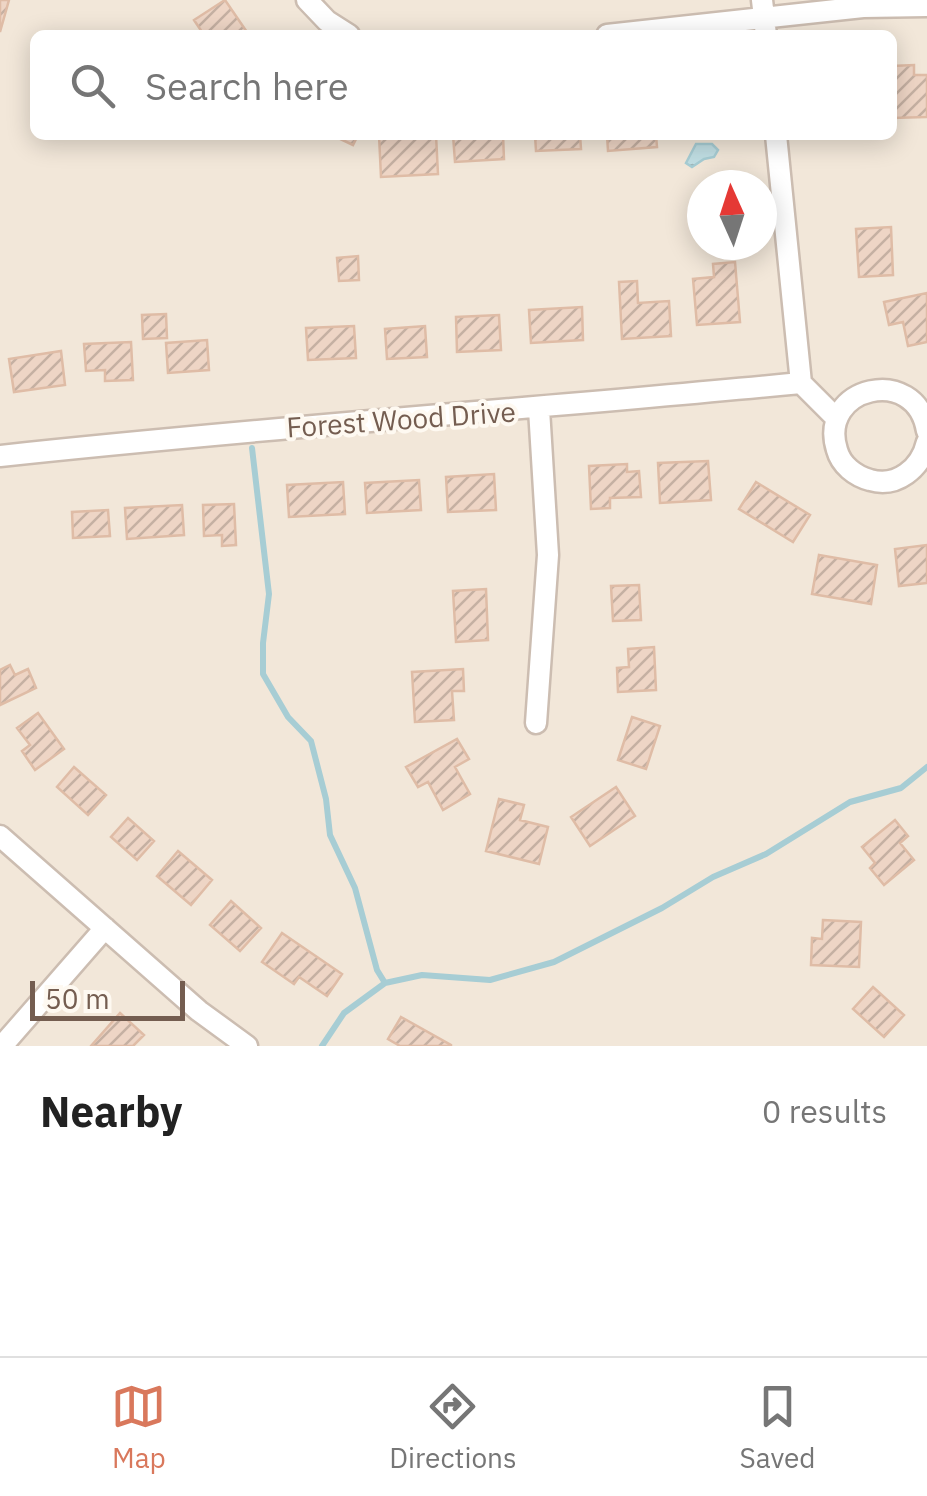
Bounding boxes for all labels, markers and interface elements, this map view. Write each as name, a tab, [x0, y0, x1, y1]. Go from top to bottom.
search box	[30, 30, 897, 140]
icon: search	[65, 58, 120, 113]
text: Search here	[145, 61, 349, 110]
north arrow	[687, 170, 777, 260]
street label: Forest Wood Drive	[285, 393, 517, 445]
scale bar	[30, 976, 185, 1020]
text: 50 m	[45, 980, 110, 1017]
text: Nearby	[40, 1084, 182, 1139]
text: 0 results	[762, 1090, 887, 1132]
tab: Map	[111, 1379, 166, 1476]
tab: Directions	[389, 1379, 517, 1476]
tab: Saved	[739, 1379, 816, 1476]

